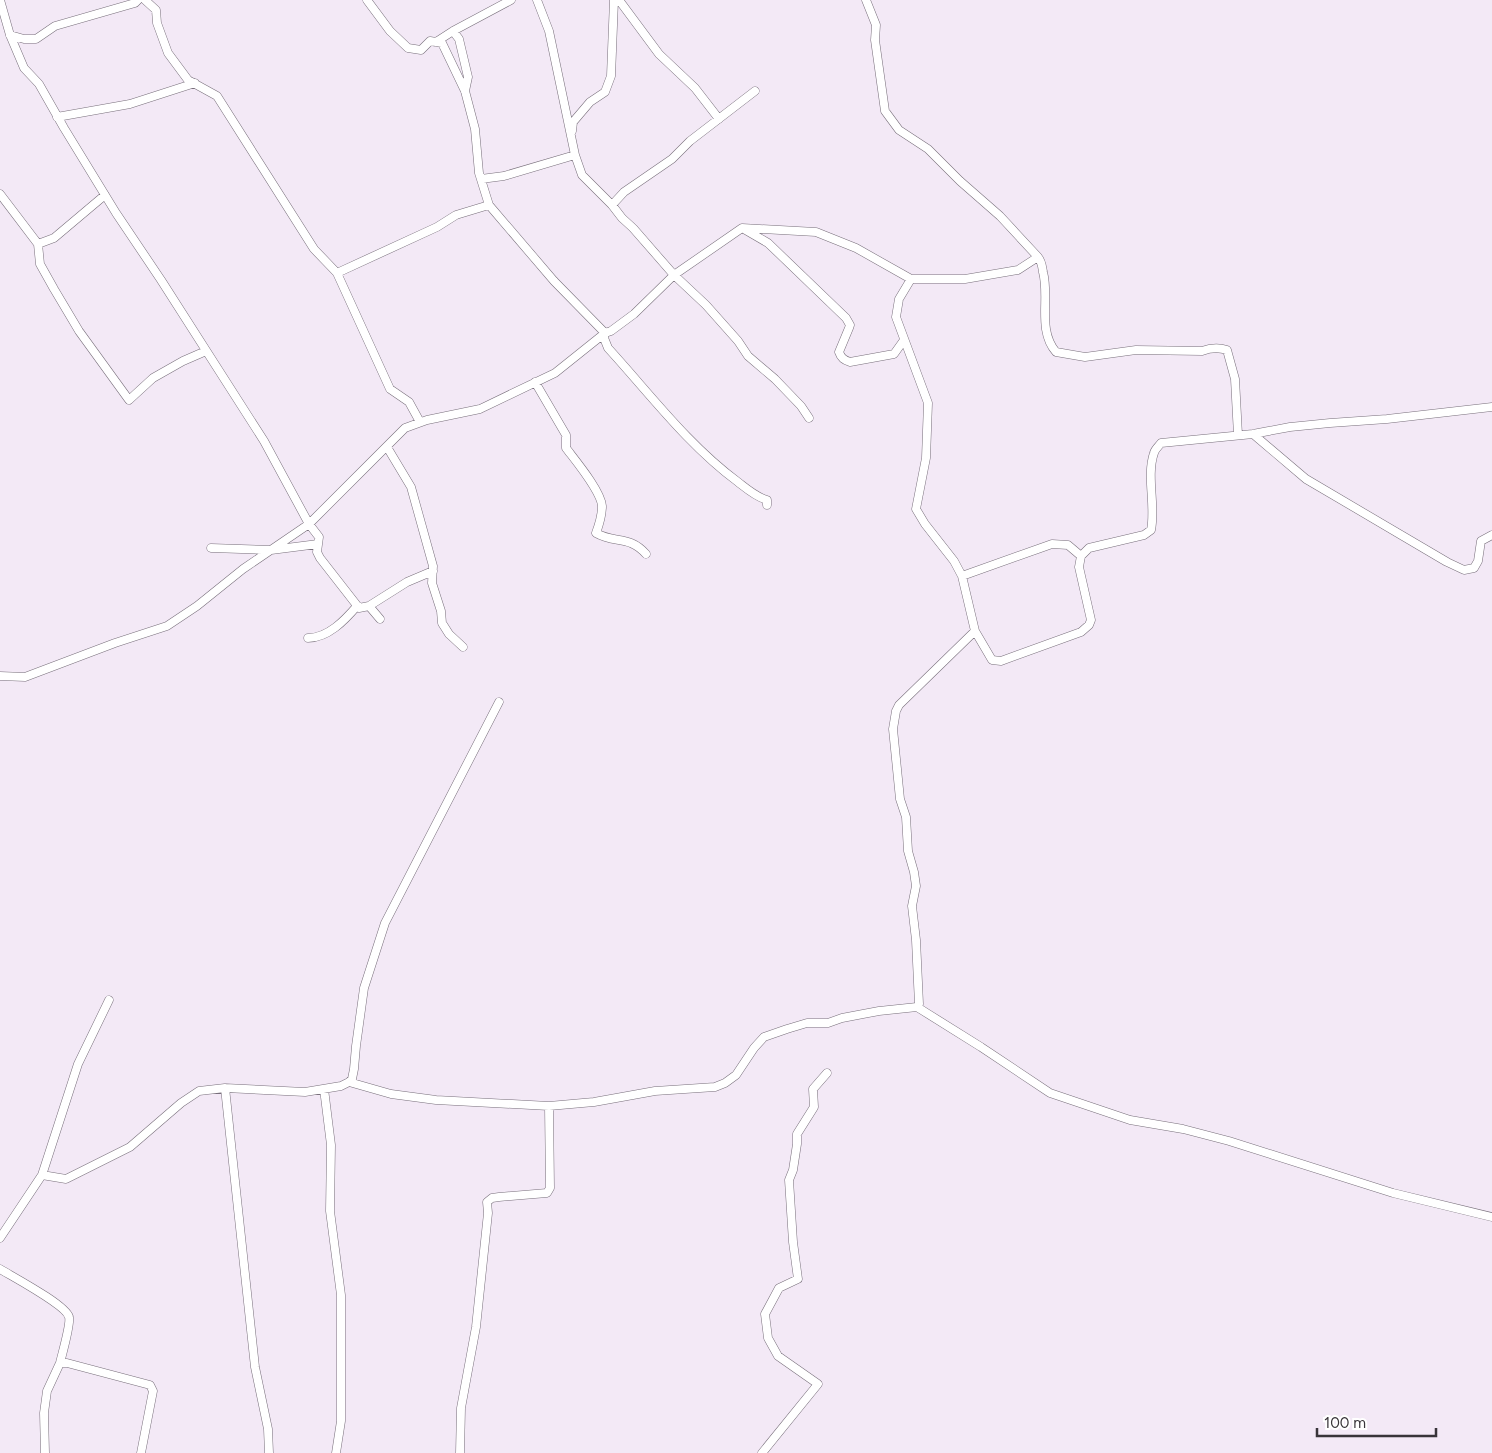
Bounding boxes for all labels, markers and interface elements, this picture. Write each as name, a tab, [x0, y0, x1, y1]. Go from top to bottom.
scale bar	[1317, 1406, 1436, 1438]
text: 100 m	[1324, 1414, 1366, 1432]

